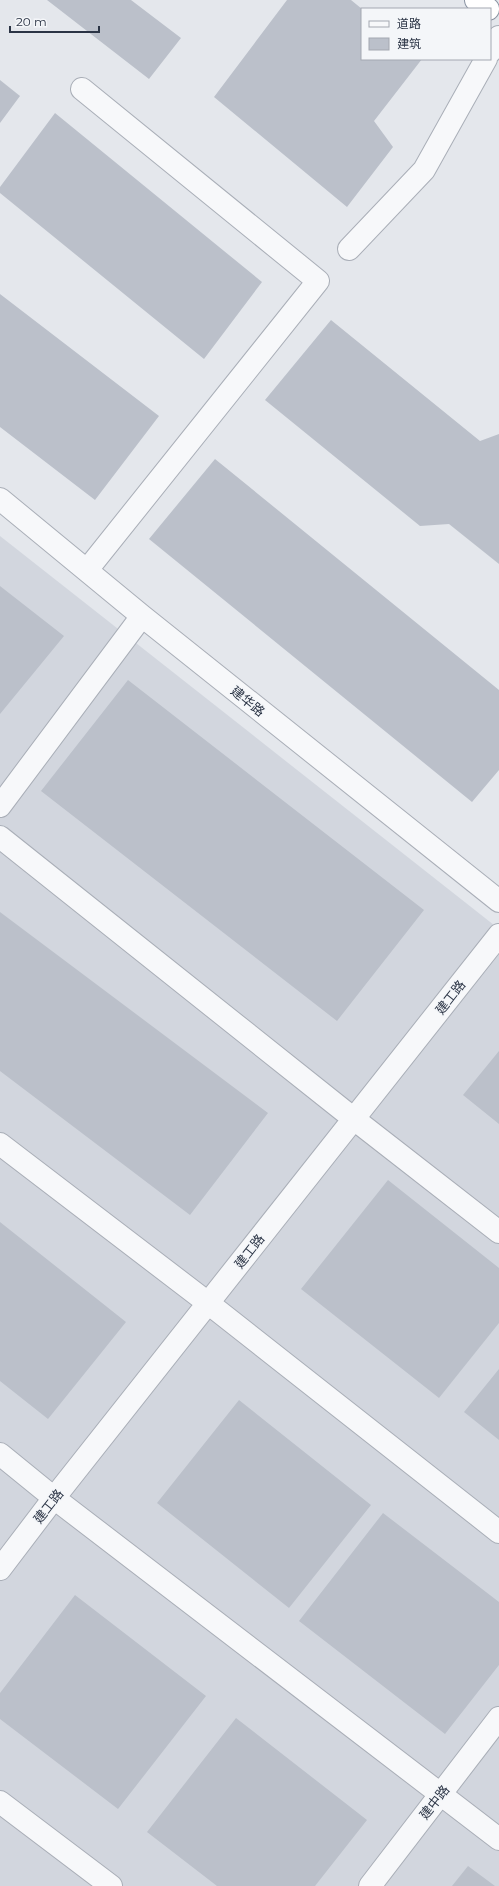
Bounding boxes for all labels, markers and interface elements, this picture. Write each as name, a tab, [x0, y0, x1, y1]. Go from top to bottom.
scale bar	[10, 8, 99, 34]
legend	[361, 8, 491, 60]
text: 20 m	[16, 14, 47, 29]
text: 道路	[397, 16, 421, 31]
text: 建筑	[397, 36, 421, 51]
street label: 建华路	[228, 683, 268, 719]
street label: 建工路	[432, 977, 468, 1017]
street label: 建工路	[231, 1231, 267, 1271]
street label: 建工路	[30, 1486, 66, 1526]
street label: 建中路	[416, 1782, 452, 1822]

